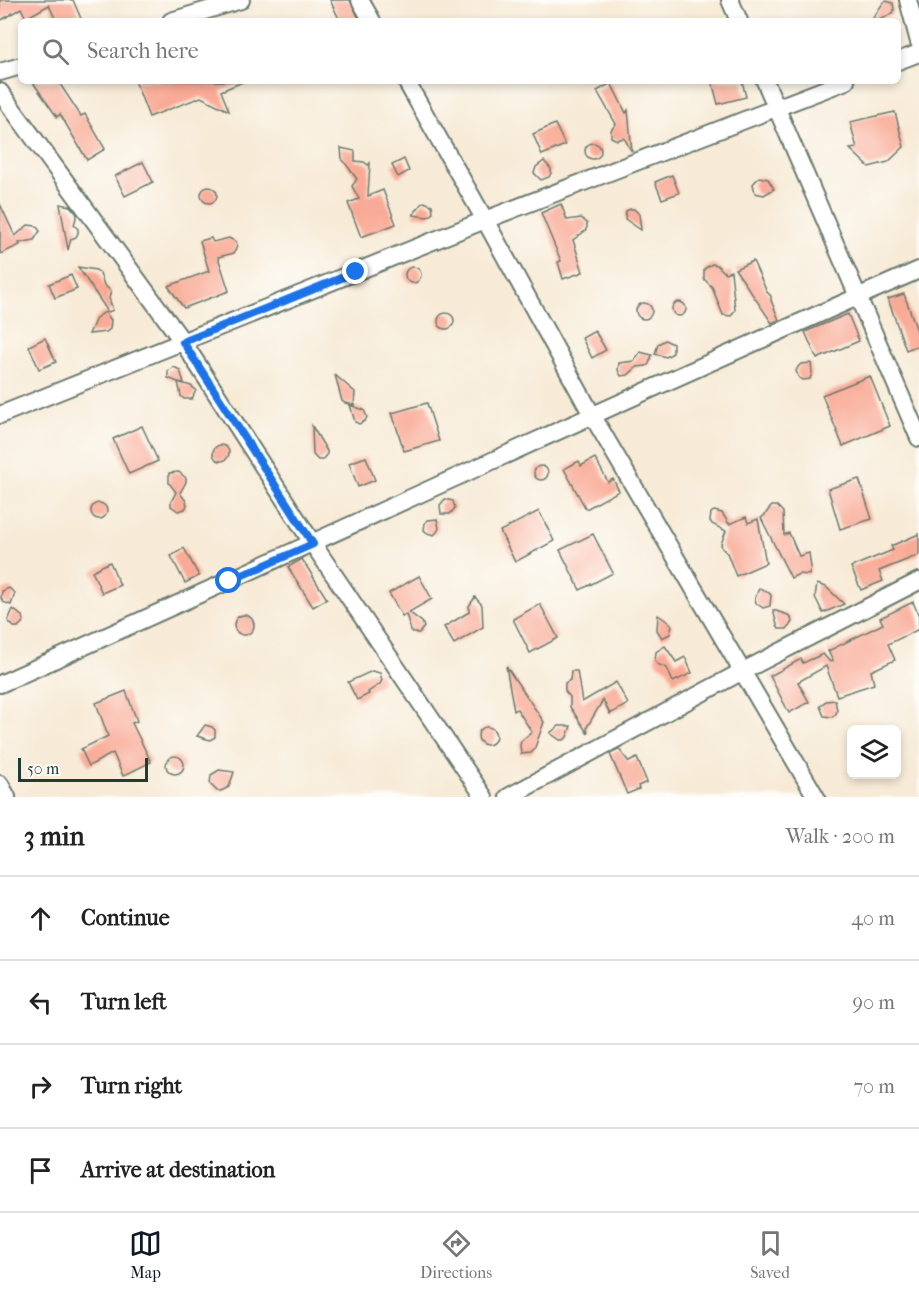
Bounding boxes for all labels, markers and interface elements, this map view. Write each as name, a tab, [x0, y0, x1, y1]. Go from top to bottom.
search box	[18, 18, 901, 84]
icon: search	[39, 35, 72, 68]
text: Search here	[87, 38, 199, 64]
route end	[342, 258, 368, 284]
route start	[215, 567, 241, 593]
map controls	[847, 725, 901, 779]
button: layers	[847, 725, 901, 779]
scale bar	[18, 755, 148, 782]
text: 50 m	[27, 759, 59, 778]
text: 3 min	[24, 821, 85, 852]
text: Walk · 200 m	[786, 825, 895, 848]
icon: ahead	[24, 902, 57, 935]
text: Continue	[81, 905, 170, 931]
text: 40 m	[851, 907, 895, 930]
icon: left	[24, 986, 57, 1019]
text: Turn left	[81, 989, 167, 1015]
text: 90 m	[853, 991, 895, 1014]
icon: right	[24, 1070, 57, 1103]
text: Turn right	[81, 1073, 182, 1099]
text: 70 m	[853, 1075, 895, 1098]
icon: arrive	[24, 1154, 57, 1187]
text: Arrive at destination	[81, 1157, 275, 1183]
tab: Map	[129, 1227, 162, 1282]
tab: Directions	[420, 1227, 492, 1282]
tab: Saved	[750, 1227, 790, 1282]

